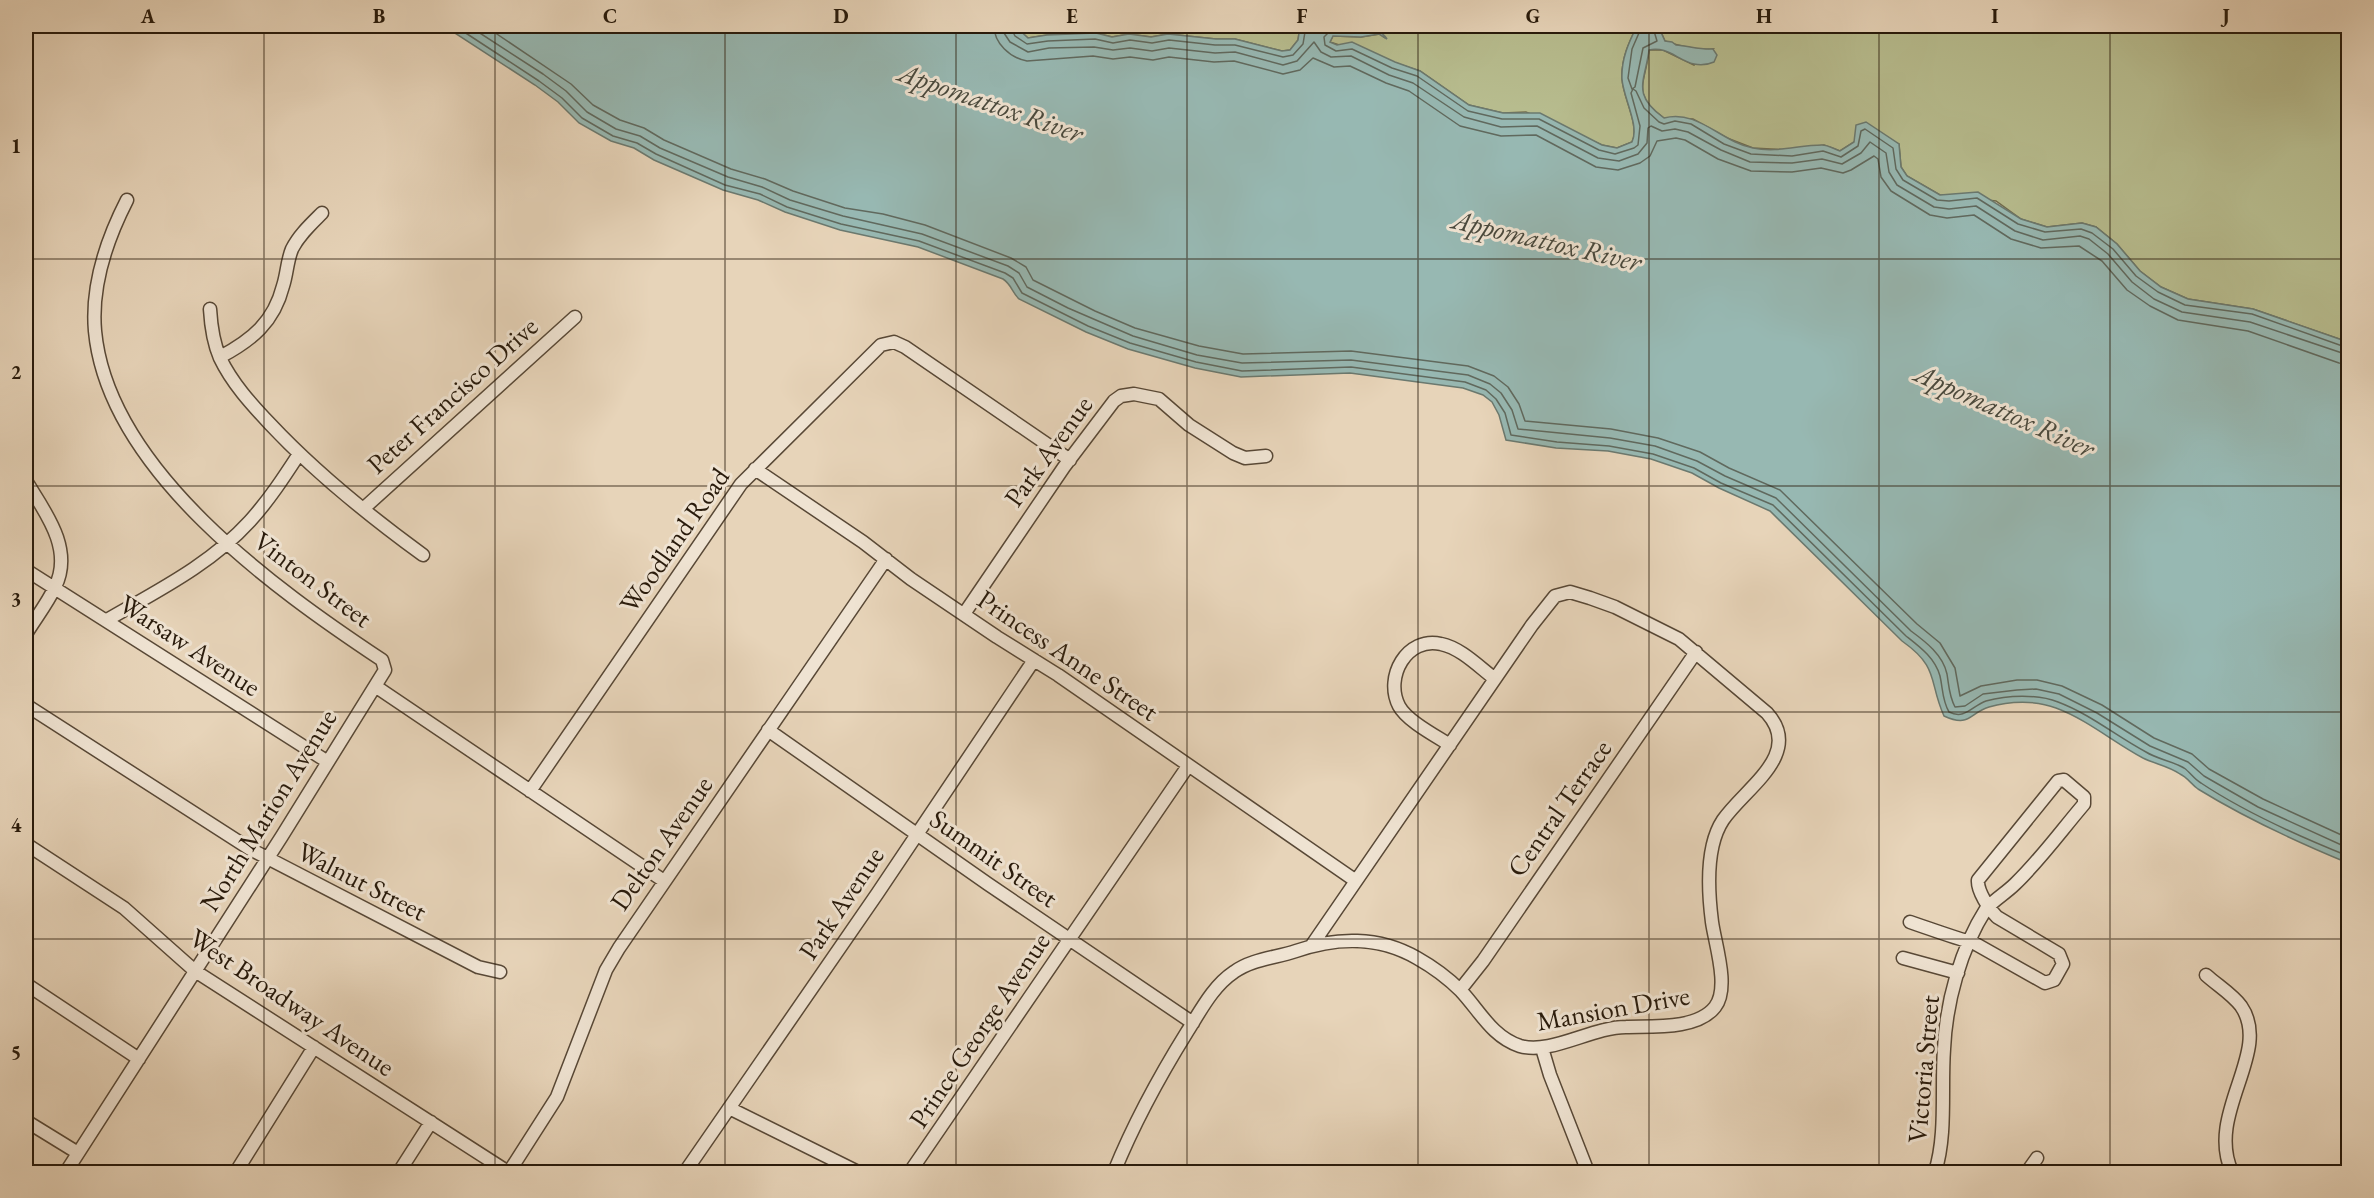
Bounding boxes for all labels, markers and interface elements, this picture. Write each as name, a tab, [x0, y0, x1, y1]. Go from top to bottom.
text: A	[140, 3, 156, 29]
text: B	[373, 3, 385, 29]
text: C	[603, 3, 617, 29]
text: D	[833, 3, 849, 29]
text: E	[1066, 3, 1078, 29]
text: F	[1297, 3, 1308, 29]
text: G	[1526, 3, 1540, 29]
text: H	[1756, 3, 1772, 29]
text: I	[1991, 3, 1999, 29]
text: J	[2220, 3, 2230, 29]
water label: Appomattox River	[892, 53, 1089, 151]
text: 1	[11, 133, 21, 159]
water label: Appomattox River	[1447, 200, 1646, 280]
street label: Peter Francisco Drive	[359, 309, 545, 481]
water label: Appomattox River	[1908, 353, 2102, 466]
text: 2	[11, 359, 22, 385]
street label: Park Avenue	[996, 389, 1100, 513]
street label: Woodland Road	[611, 460, 737, 619]
street label: Vinton Street	[247, 523, 380, 635]
street label: Princess Anne Street	[971, 581, 1166, 729]
text: 3	[11, 586, 21, 612]
street label: Warsaw Avenue	[112, 586, 268, 704]
street label: North Marion Avenue	[192, 702, 344, 918]
street label: Central Terrace	[1499, 733, 1619, 883]
street label: Delton Avenue	[602, 769, 720, 917]
street label: Summit Street	[923, 801, 1065, 915]
text: 4	[11, 812, 22, 838]
street label: Walnut Street	[291, 833, 433, 929]
street label: Park Avenue	[790, 840, 892, 966]
street label: West Broadway Avenue	[182, 920, 402, 1084]
street label: Prince George Avenue	[901, 925, 1057, 1135]
street label: Mansion Drive	[1534, 977, 1692, 1039]
street label: Victoria Street	[1899, 993, 1947, 1144]
text: 5	[11, 1039, 21, 1065]

